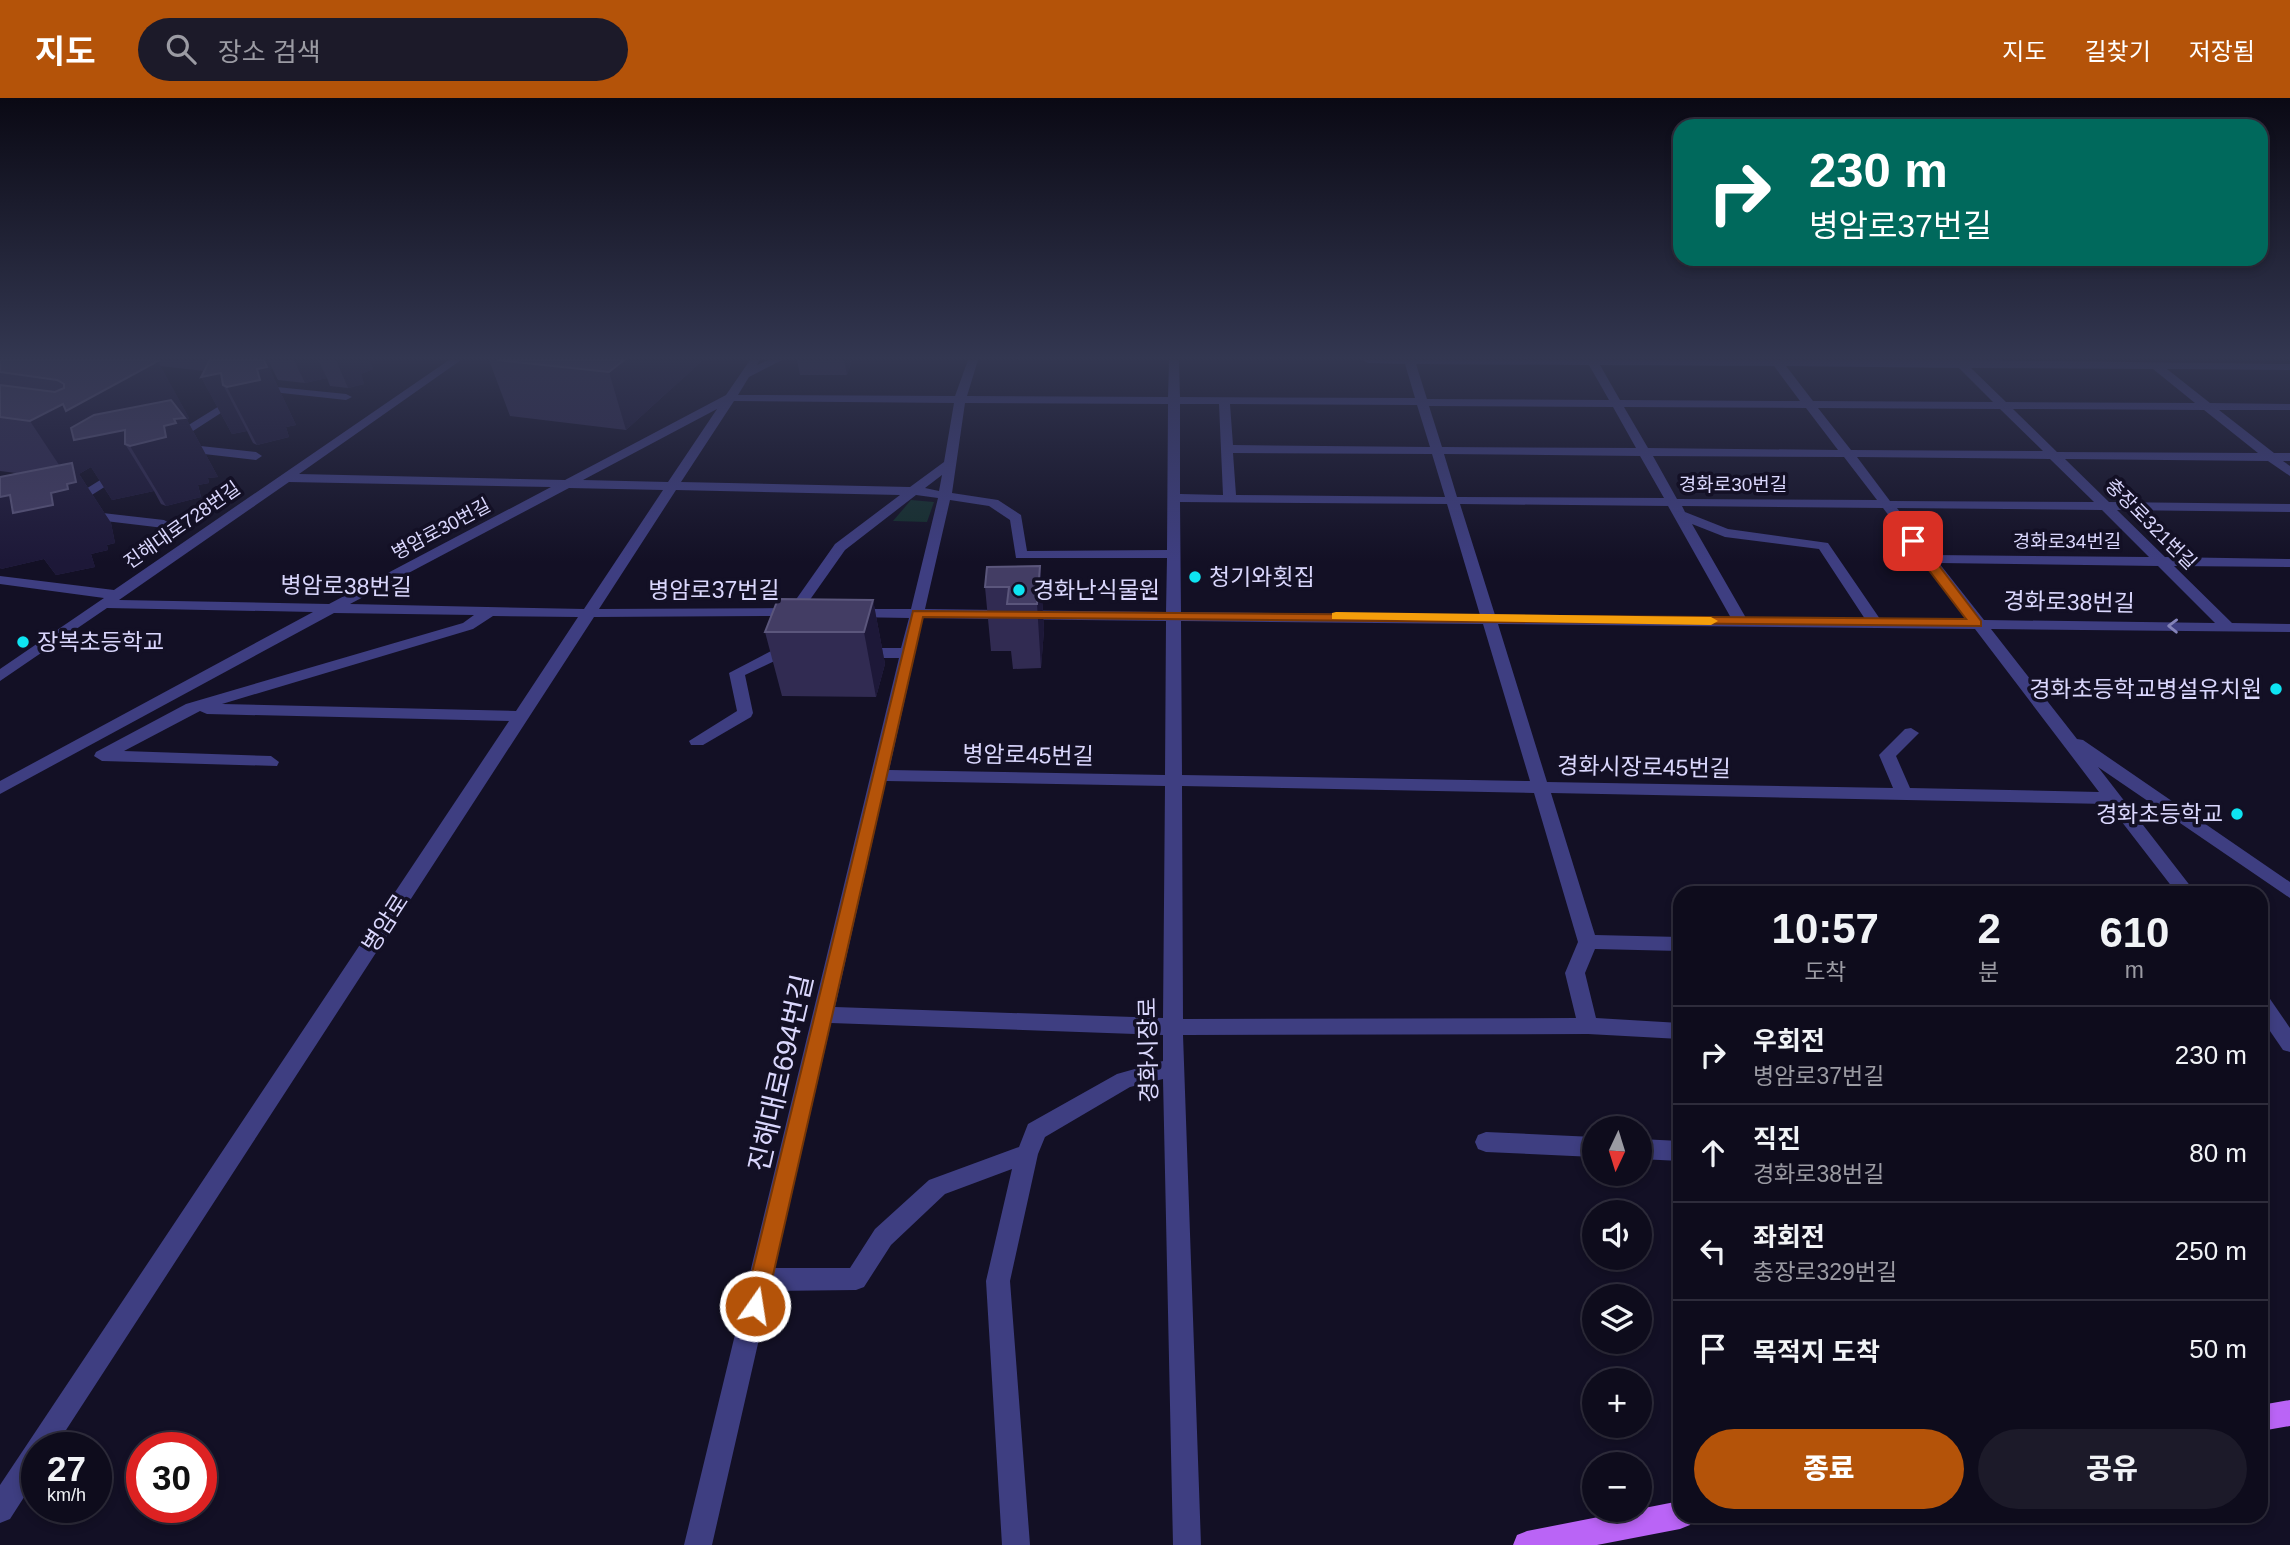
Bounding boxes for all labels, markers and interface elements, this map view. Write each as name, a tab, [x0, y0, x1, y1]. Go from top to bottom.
search box	[138, 18, 628, 81]
icon: search	[162, 30, 200, 68]
text: 지도	[35, 33, 96, 70]
text: 장소 검색	[218, 37, 321, 67]
text: 지도	[2002, 38, 2047, 65]
text: 길찾기	[2085, 38, 2151, 65]
text: 저장됨	[2189, 38, 2255, 65]
text: 230 m	[1809, 143, 1948, 197]
icon: right	[1694, 147, 1785, 238]
text: 병암로37번길	[1809, 208, 1992, 244]
street label: 경화로30번길	[1679, 474, 1787, 495]
street label: 충장로321번길	[2101, 474, 2201, 574]
street label: 진해대로728번길	[120, 477, 244, 573]
street label: 병암로30번길	[388, 494, 494, 564]
pin	[1883, 511, 1943, 571]
icon: arrive	[1894, 522, 1932, 560]
street label: 경화로34번길	[2013, 531, 2121, 552]
place label: 청기와횟집	[1209, 564, 1315, 590]
marker: 청기와횟집	[1187, 569, 1203, 585]
street label: 병암로38번길	[280, 572, 412, 600]
street label: 병암로37번길	[648, 577, 780, 603]
place label: 경화난식물원	[1033, 577, 1160, 603]
marker: 경화난식물원	[1011, 582, 1027, 598]
street label: 경화로38번길	[2003, 588, 2135, 616]
one-way arrow	[2167, 618, 2178, 634]
place label: 장복초등학교	[37, 629, 164, 655]
marker: 장복초등학교	[15, 634, 31, 650]
place label: 경화초등학교병설유치원	[2029, 676, 2262, 702]
marker: 경화초등학교병설유치원	[2268, 681, 2284, 697]
street label: 병암로45번길	[962, 741, 1094, 769]
street label: 경화시장로45번길	[1557, 752, 1731, 782]
place label: 경화초등학교	[2096, 801, 2223, 827]
marker: 경화초등학교	[2229, 806, 2245, 822]
street label: 병암로	[357, 889, 413, 957]
text: 10:57	[1772, 905, 1879, 952]
text: 2	[1977, 905, 2001, 952]
text: 610	[2099, 909, 2169, 956]
text: m	[2125, 957, 2144, 983]
text: 도착	[1804, 959, 1846, 985]
text: 분	[1979, 959, 2000, 985]
street label: 진해대로694번길	[743, 971, 819, 1175]
street label: 경화시장로	[1134, 997, 1162, 1103]
text: 우회전	[1753, 1026, 1825, 1056]
icon: right	[1694, 1036, 1732, 1074]
text: 230 m	[2175, 1040, 2247, 1070]
text: 병암로37번길	[1753, 1063, 1884, 1089]
north arrow	[1582, 1116, 1652, 1186]
map controls	[1582, 1116, 1652, 1522]
text: 직진	[1753, 1124, 1801, 1154]
icon: ahead	[1694, 1134, 1732, 1172]
text: 80 m	[2189, 1138, 2247, 1168]
text: 경화로38번길	[1753, 1161, 1884, 1187]
button: sound	[1582, 1200, 1652, 1270]
text: 좌회전	[1753, 1222, 1825, 1252]
icon: left	[1694, 1232, 1732, 1270]
text: 250 m	[2175, 1236, 2247, 1266]
text: 충장로329번길	[1753, 1259, 1897, 1285]
position arrow	[718, 1269, 792, 1343]
button: layers	[1582, 1284, 1652, 1354]
icon: arrive	[1694, 1330, 1732, 1368]
text: 50 m	[2189, 1334, 2247, 1364]
text: 목적지 도착	[1753, 1337, 1880, 1367]
button: +	[1582, 1368, 1652, 1438]
button: 종료	[1694, 1429, 1964, 1509]
button: 공유	[1978, 1429, 2247, 1509]
speed limit sign: 30	[126, 1432, 217, 1523]
text: 27	[47, 1449, 86, 1488]
button: −	[1582, 1452, 1652, 1522]
text: km/h	[47, 1485, 86, 1505]

